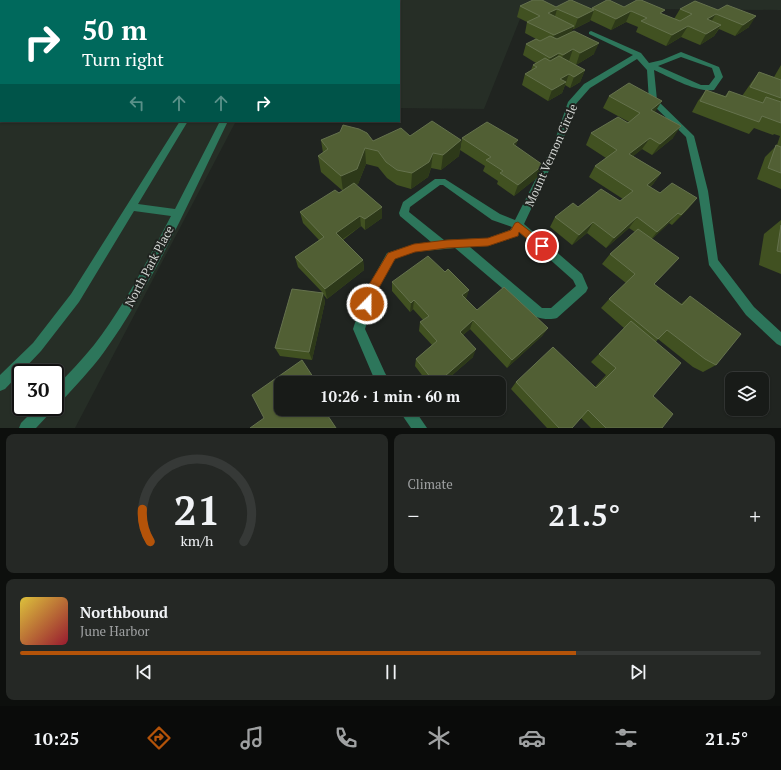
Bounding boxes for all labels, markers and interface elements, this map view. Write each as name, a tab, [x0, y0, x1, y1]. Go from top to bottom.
text: 50 m	[82, 11, 147, 48]
icon: right	[16, 16, 68, 68]
text: Turn right	[82, 47, 164, 71]
icon: left	[126, 92, 148, 114]
icon: ahead	[168, 92, 190, 114]
icon: ahead	[210, 92, 232, 114]
icon: right	[252, 92, 274, 114]
street label: Mount Vernon Circle	[522, 101, 580, 209]
street label: North Park Place	[121, 223, 177, 309]
pin	[525, 229, 559, 263]
icon: arrive	[531, 235, 553, 257]
position arrow	[346, 283, 388, 325]
speed limit sign: 30	[12, 364, 64, 416]
map controls	[725, 372, 769, 416]
button: layers	[725, 372, 769, 416]
text: 10:26 · 1 min · 60 m	[320, 386, 460, 406]
text: Climate	[408, 475, 453, 493]
text: 21	[173, 481, 220, 536]
text: 21.5°	[548, 495, 620, 535]
text: −	[408, 501, 419, 530]
text: +	[749, 501, 761, 530]
text: km/h	[180, 530, 214, 549]
text: Northbound	[80, 602, 168, 622]
text: June Harbor	[80, 622, 150, 640]
icon: previous	[133, 661, 155, 683]
icon: pause	[380, 661, 402, 683]
icon: next	[627, 661, 649, 683]
icon: directions	[145, 724, 173, 752]
icon: music	[238, 724, 266, 752]
icon: phone	[332, 724, 360, 752]
icon: climate	[425, 724, 453, 752]
icon: car	[518, 724, 546, 752]
icon: filters	[612, 724, 640, 752]
text: 10:25	[33, 726, 80, 750]
text: 21.5°	[705, 726, 748, 750]

